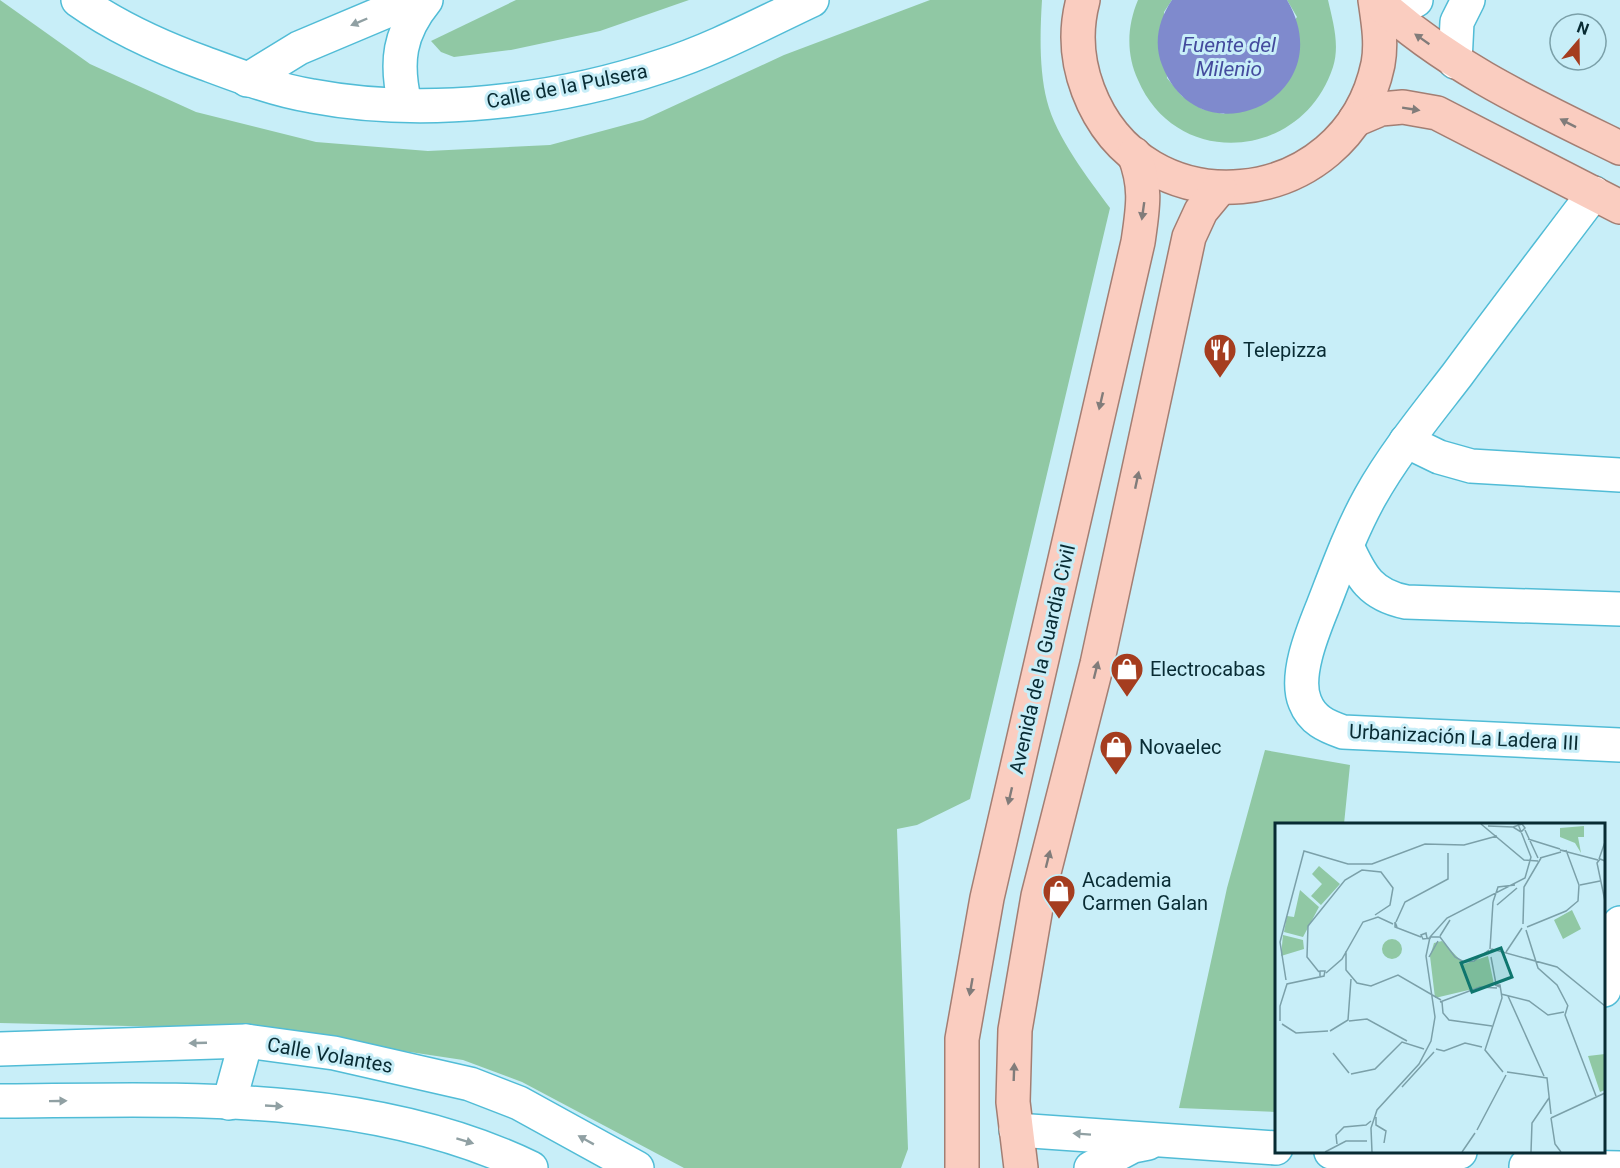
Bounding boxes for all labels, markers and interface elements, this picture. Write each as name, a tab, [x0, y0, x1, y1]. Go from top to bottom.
north arrow	[1548, 12, 1608, 72]
one-way arrow	[350, 18, 367, 27]
text: N	[1574, 18, 1592, 39]
water label: Fuente del Milenio	[1182, 33, 1277, 81]
one-way arrow	[1414, 33, 1430, 45]
street label: Calle de la Pulsera	[484, 59, 650, 113]
one-way arrow	[1402, 104, 1421, 113]
one-way arrow	[1559, 118, 1576, 127]
one-way arrow	[1138, 201, 1147, 220]
restaurant icon: Telepizza	[1202, 332, 1238, 379]
place label: Telepizza	[1243, 338, 1327, 362]
one-way arrow	[1096, 392, 1106, 410]
one-way arrow	[1133, 470, 1142, 489]
street label: Avenida de la Guardia Civil	[1004, 542, 1080, 776]
shop icon: Electrocabas	[1109, 651, 1145, 698]
place label: Electrocabas	[1150, 657, 1266, 681]
one-way arrow	[1091, 661, 1101, 679]
street label: Urbanización La Ladera III	[1349, 719, 1579, 755]
shop icon: Novaelec	[1098, 729, 1134, 776]
place label: Novaelec	[1139, 735, 1222, 759]
one-way arrow	[1005, 787, 1015, 805]
inset map	[1275, 823, 1605, 1153]
one-way arrow	[1043, 850, 1053, 868]
place label: Academia Carmen Galan	[1082, 868, 1208, 915]
shop icon: Academia Carmen Galan	[1041, 873, 1077, 920]
one-way arrow	[966, 977, 975, 996]
street label: Calle Volantes	[265, 1032, 395, 1078]
one-way arrow	[189, 1038, 208, 1048]
one-way arrow	[1009, 1062, 1018, 1081]
one-way arrow	[49, 1096, 68, 1105]
one-way arrow	[265, 1101, 284, 1110]
one-way arrow	[1072, 1130, 1091, 1139]
one-way arrow	[577, 1135, 594, 1145]
one-way arrow	[456, 1137, 474, 1146]

